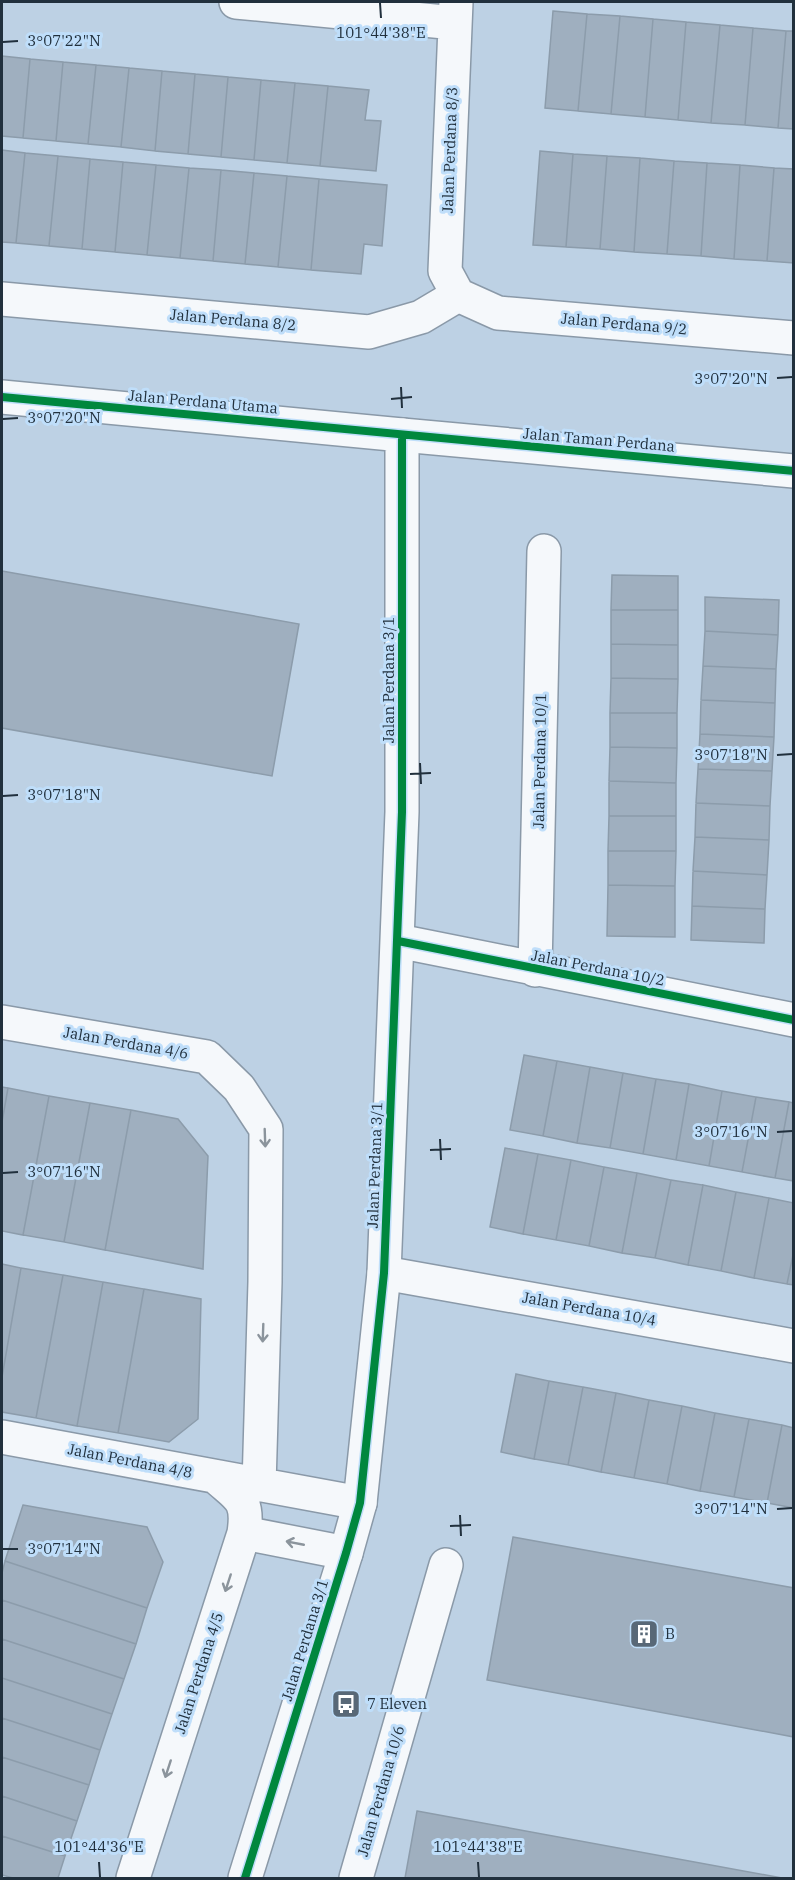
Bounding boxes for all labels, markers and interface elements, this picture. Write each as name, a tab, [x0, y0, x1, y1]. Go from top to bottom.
text: 101°44'38"E	[336, 23, 426, 42]
text: 3°07'22"N	[27, 31, 101, 50]
street label: Jalan Perdana 8/3	[438, 86, 461, 214]
street label: Jalan Perdana 8/2	[169, 305, 297, 334]
street label: Jalan Perdana 9/2	[560, 309, 688, 338]
text: 3°07'20"N	[694, 369, 768, 388]
street label: Jalan Perdana Utama	[127, 385, 279, 418]
text: 3°07'20"N	[27, 408, 101, 427]
street label: Jalan Taman Perdana	[522, 423, 676, 456]
street label: Jalan Perdana 3/1	[379, 617, 398, 743]
street label: Jalan Perdana 10/1	[529, 693, 550, 829]
text: 3°07'18"N	[694, 745, 768, 764]
text: 3°07'18"N	[27, 785, 101, 804]
street label: Jalan Perdana 10/2	[530, 945, 666, 990]
street label: Jalan Perdana 4/6	[62, 1022, 190, 1063]
street label: Jalan Perdana 3/1	[363, 1101, 386, 1229]
text: 3°07'16"N	[694, 1122, 768, 1141]
one-way arrow	[259, 1128, 271, 1148]
text: 3°07'16"N	[27, 1162, 101, 1181]
street label: Jalan Perdana 10/4	[521, 1287, 657, 1330]
one-way arrow	[258, 1323, 269, 1343]
street label: Jalan Perdana 4/8	[66, 1439, 194, 1482]
text: 3°07'14"N	[694, 1499, 768, 1518]
one-way arrow	[286, 1537, 305, 1548]
text: 3°07'14"N	[27, 1539, 101, 1558]
one-way arrow	[222, 1573, 233, 1592]
street label: Jalan Perdana 3/1	[277, 1577, 332, 1703]
street label: Jalan Perdana 4/5	[170, 1610, 227, 1736]
building icon: B	[628, 1618, 660, 1650]
place label: B	[665, 1624, 675, 1643]
bus stop icon: 7 Eleven	[330, 1688, 362, 1720]
place label: 7 Eleven	[367, 1694, 428, 1713]
street label: Jalan Perdana 10/6	[353, 1723, 408, 1859]
one-way arrow	[162, 1759, 173, 1778]
text: 101°44'36"E	[54, 1837, 144, 1856]
text: 101°44'38"E	[433, 1837, 523, 1856]

